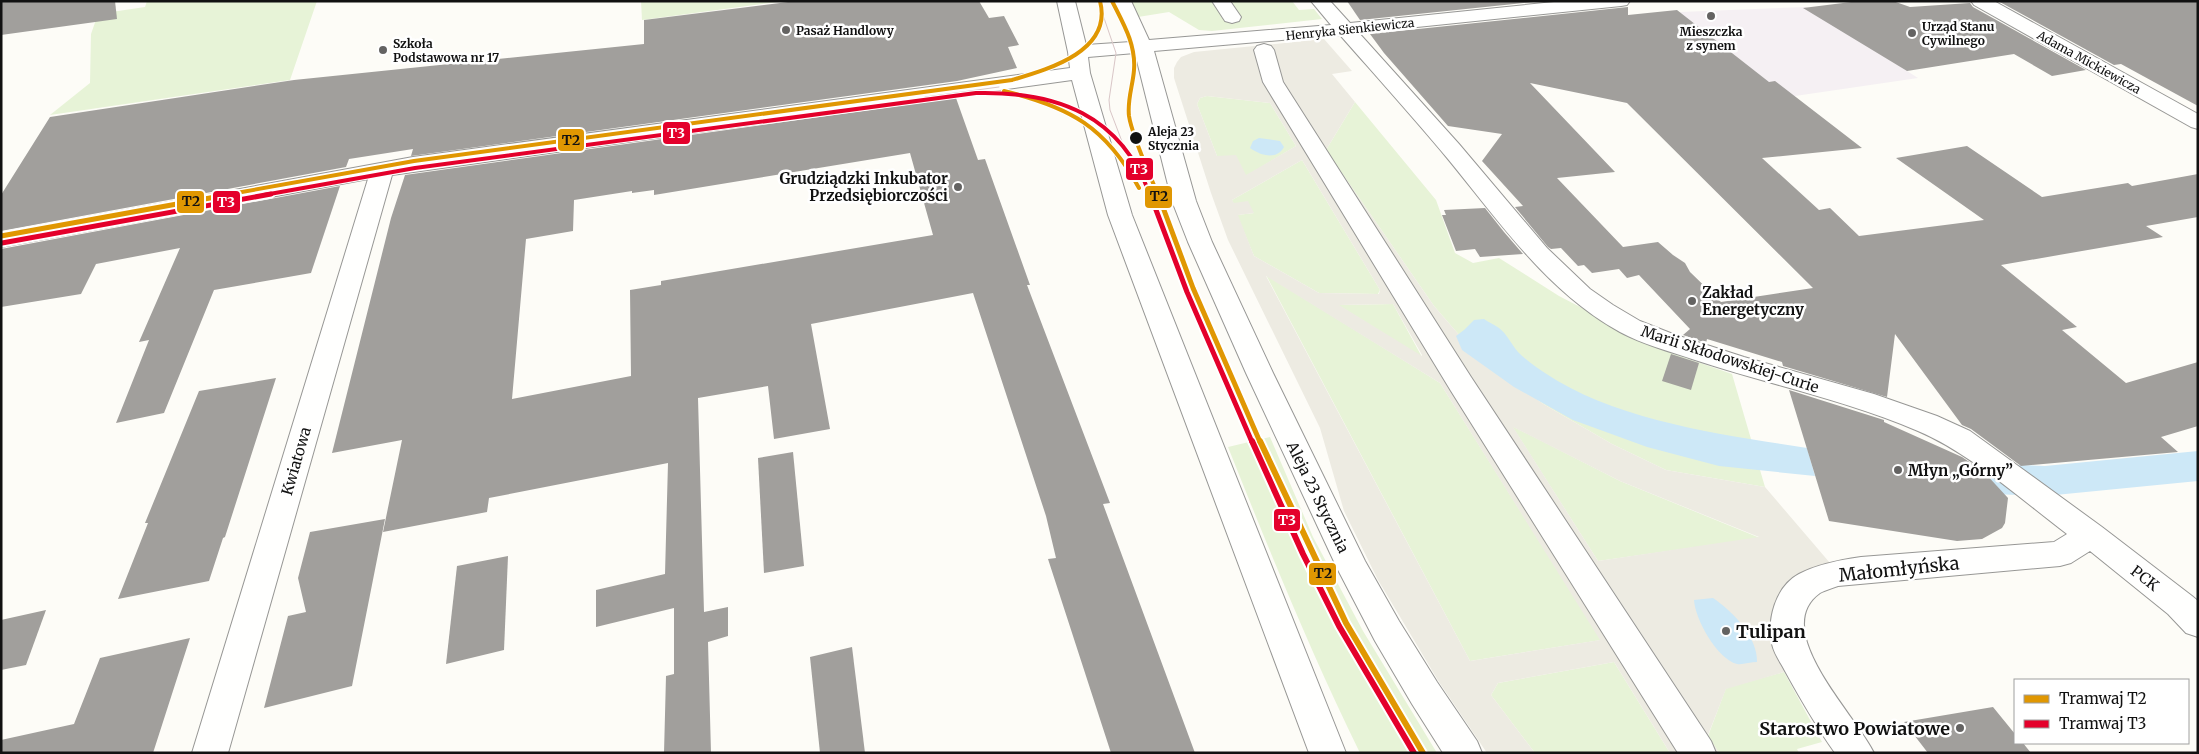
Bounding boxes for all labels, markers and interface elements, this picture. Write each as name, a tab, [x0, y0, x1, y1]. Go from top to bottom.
marker: Mieszczka z synem	[1705, 10, 1717, 22]
street label: Henryka Sienkiewicza	[1285, 15, 1416, 43]
place label: Urząd Stanu Cywilnego	[1922, 19, 1995, 48]
place label: Pasaż Handlowy	[796, 23, 895, 38]
marker: Pasaż Handlowy	[780, 24, 792, 36]
place label: Mieszczka z synem	[1680, 24, 1743, 53]
marker: Urząd Stanu Cywilnego	[1906, 27, 1918, 39]
street label: Adama Mickiewicza	[2034, 27, 2144, 97]
place label: Szkoła Podstawowa nr 17	[393, 36, 499, 65]
marker: Szkoła Podstawowa nr 17	[377, 44, 389, 56]
line badge: T3	[662, 121, 691, 145]
text: T3	[667, 124, 685, 142]
place label: Aleja 23 Stycznia	[1147, 124, 1199, 153]
line badge: T2	[557, 128, 585, 152]
marker: Aleja 23 Stycznia	[1128, 130, 1144, 146]
text: T2	[562, 131, 580, 149]
line badge: T3	[1125, 157, 1154, 181]
text: T3	[1130, 160, 1148, 178]
place label: Grudziądzki Inkubator Przedsiębiorczości	[779, 169, 948, 205]
marker: Grudziądzki Inkubator Przedsiębiorczości	[952, 181, 964, 193]
line badge: T2	[1144, 185, 1173, 209]
text: T2	[1150, 187, 1168, 205]
line badge: T2	[176, 190, 205, 214]
line badge: T3	[212, 190, 241, 214]
text: T2	[182, 192, 200, 210]
text: T3	[217, 193, 235, 211]
place label: Zakład Energetyczny	[1702, 283, 1804, 319]
marker: Zakład Energetyczny	[1686, 295, 1698, 307]
street label: Marii Skłodowskiej-Curie	[1639, 321, 1821, 397]
street label: Kwiatowa	[277, 425, 315, 497]
street label: Aleja 23 Stycznia	[1282, 437, 1353, 556]
place label: Młyn „Górny”	[1908, 461, 2013, 480]
marker: Młyn „Górny”	[1892, 464, 1904, 476]
line badge: T3	[1273, 508, 1301, 532]
text: T3	[1278, 511, 1296, 529]
street label: Małomłyńska	[1838, 551, 1961, 587]
street label: PCK	[2127, 561, 2163, 595]
line badge: T2	[1308, 562, 1337, 586]
text: T2	[1314, 564, 1332, 582]
place label: Tulipan	[1736, 620, 1806, 643]
marker: Tulipan	[1720, 625, 1732, 637]
legend	[2014, 679, 2189, 744]
text: Tramwaj T2	[2059, 689, 2147, 708]
text: Tramwaj T3	[2059, 714, 2146, 733]
place label: Starostwo Powiatowe	[1759, 717, 1950, 740]
marker: Starostwo Powiatowe	[1954, 722, 1966, 734]

